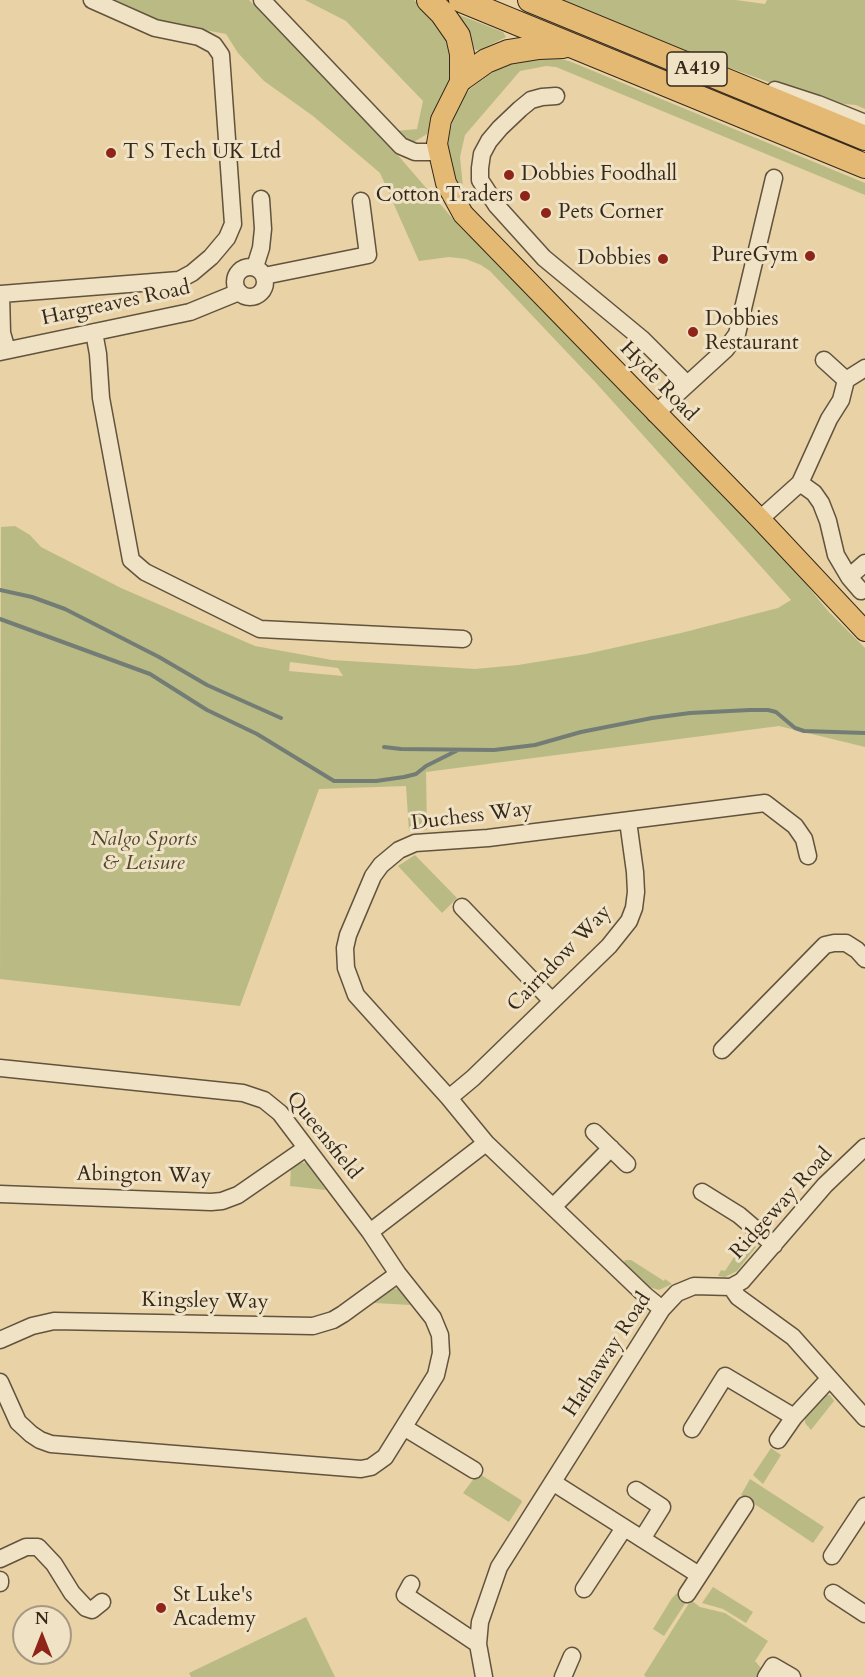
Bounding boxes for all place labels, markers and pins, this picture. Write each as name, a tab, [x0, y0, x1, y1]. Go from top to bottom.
place label: T S Tech UK Ltd	[123, 140, 281, 166]
marker: T S Tech UK Ltd	[104, 146, 118, 160]
place label: Dobbies Foodhall	[521, 162, 677, 188]
marker: Dobbies Foodhall	[502, 168, 516, 182]
place label: Cotton Traders	[376, 183, 513, 209]
marker: Cotton Traders	[518, 189, 532, 203]
place label: Pets Corner	[558, 200, 663, 226]
marker: Pets Corner	[539, 206, 553, 220]
place label: PureGym	[711, 243, 798, 269]
place label: Dobbies	[578, 246, 651, 272]
marker: PureGym	[803, 249, 817, 263]
marker: Dobbies	[656, 252, 670, 266]
place label: Dobbies Restaurant	[705, 307, 799, 357]
marker: Dobbies Restaurant	[686, 325, 700, 339]
place label: St Luke's Academy	[173, 1583, 256, 1633]
marker: St Luke's Academy	[154, 1601, 168, 1615]

